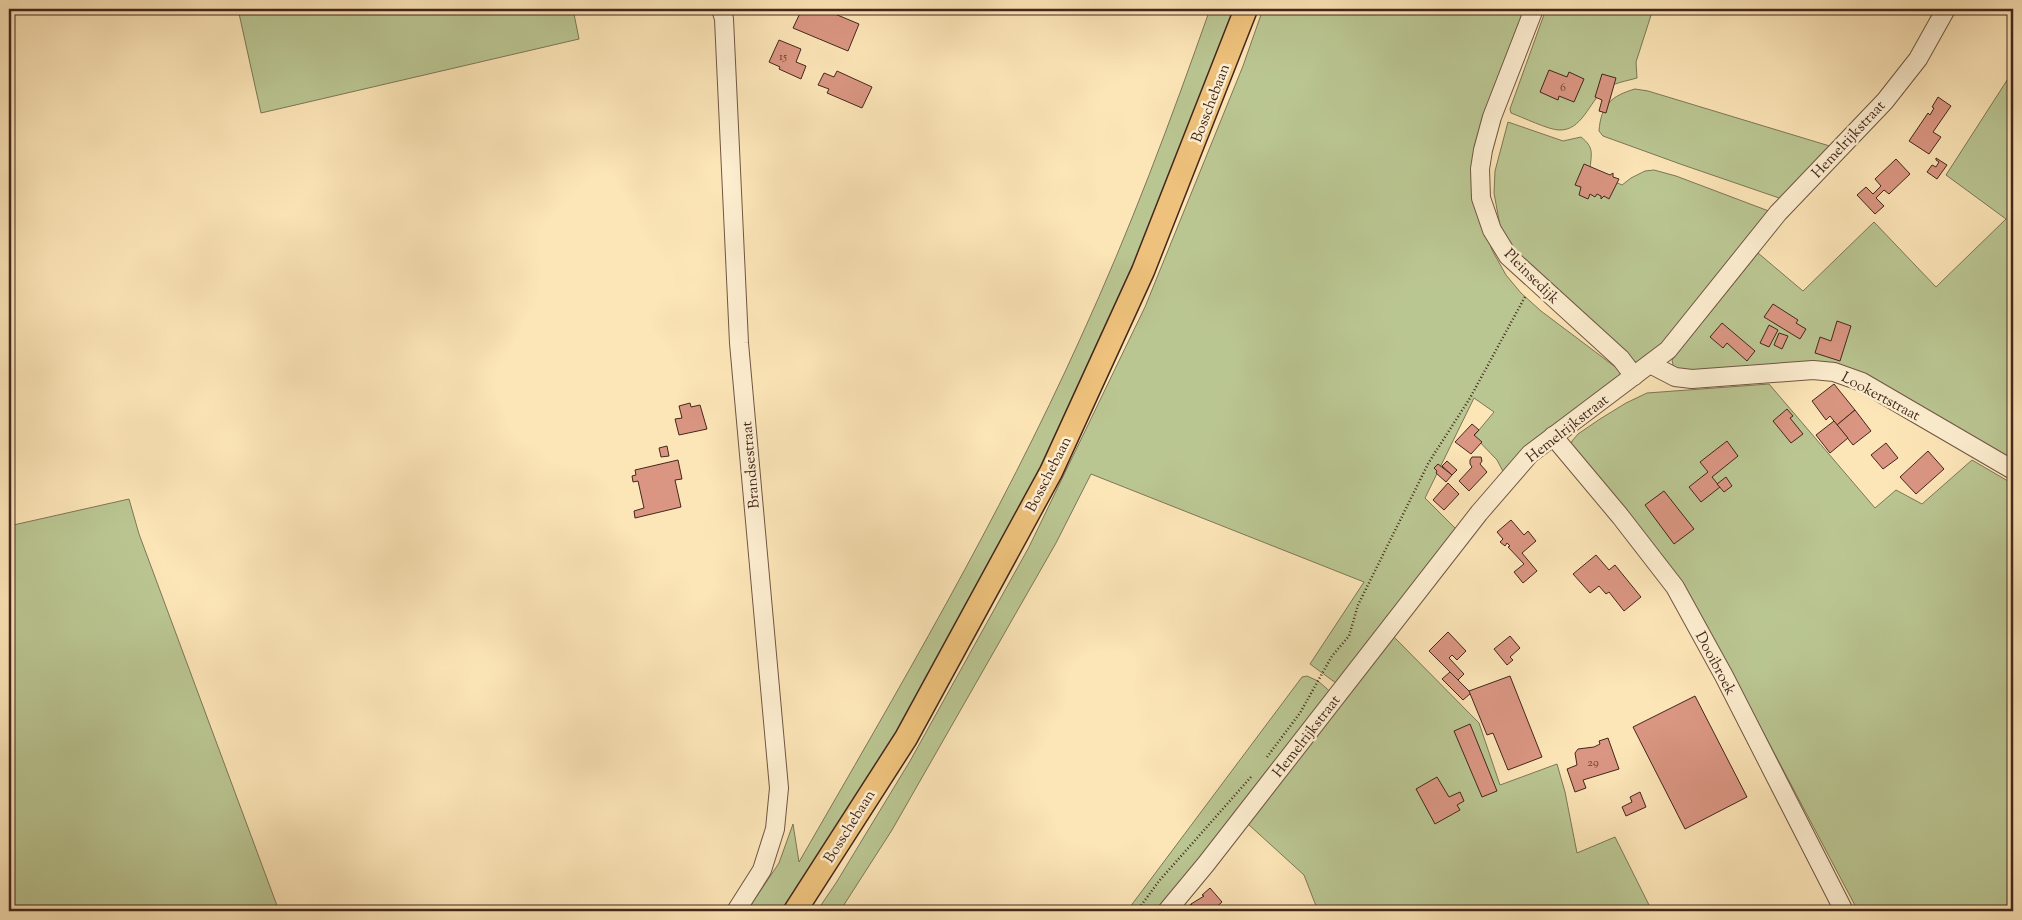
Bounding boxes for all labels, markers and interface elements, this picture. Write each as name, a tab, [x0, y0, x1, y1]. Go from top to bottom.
house number: 15	[779, 48, 787, 66]
street label: Bosschebaan	[1187, 61, 1236, 146]
house number: 6	[1560, 79, 1566, 97]
street label: Hemelrijkstraat	[1807, 96, 1891, 184]
street label: Pleinsedijk	[1499, 245, 1563, 309]
street label: Lookertstraat	[1837, 368, 1923, 427]
street label: Hemelrijkstraat	[1522, 390, 1614, 468]
street label: Brandsestraat	[737, 420, 766, 509]
street label: Bosschebaan	[1021, 433, 1077, 516]
street label: Dooibroek	[1689, 628, 1740, 699]
street label: Hemelrijkstraat	[1268, 691, 1346, 783]
house number: 29	[1587, 754, 1599, 772]
street label: Bosschebaan	[819, 786, 881, 867]

